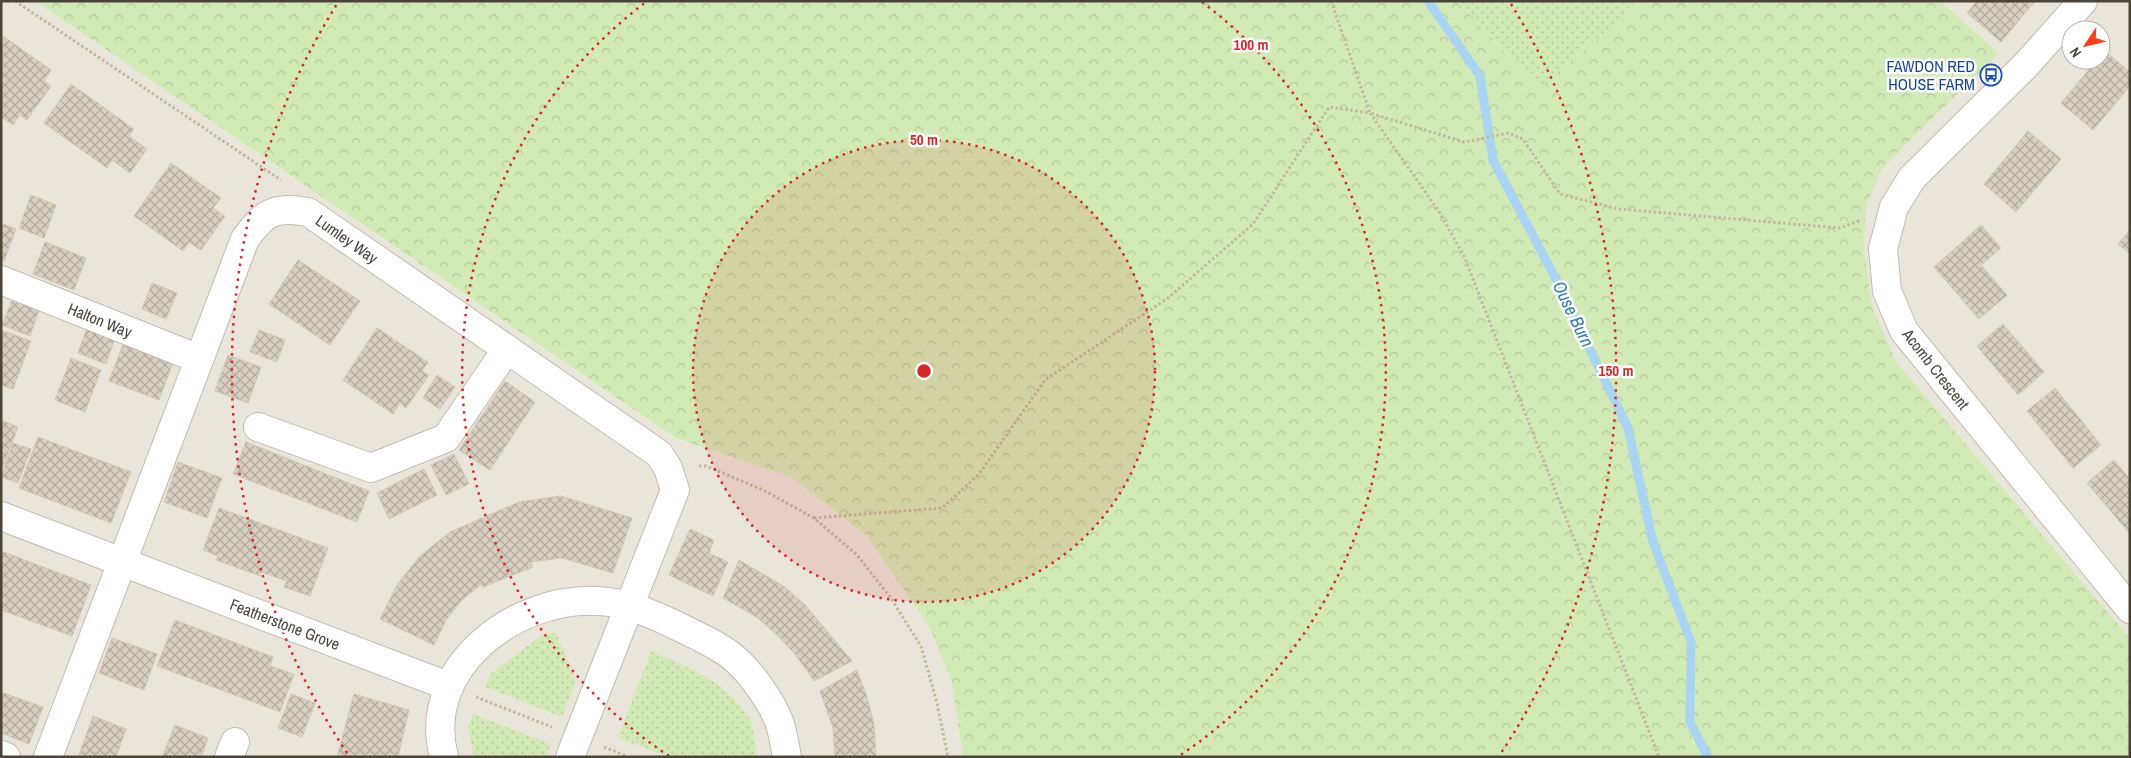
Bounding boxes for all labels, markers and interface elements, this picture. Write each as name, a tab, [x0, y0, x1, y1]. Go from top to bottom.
north arrow	[2061, 20, 2111, 70]
text: 100 m	[1234, 34, 1268, 55]
text: N	[2066, 44, 2085, 61]
place label: FAWDON RED HOUSE FARM	[1887, 55, 1975, 95]
bus stop icon: FAWDON RED HOUSE FARM	[1979, 63, 2003, 87]
text: 50 m	[910, 129, 938, 150]
street label: Lumley Way	[311, 209, 383, 269]
water label: Ouse Burn	[1547, 277, 1600, 351]
street label: Halton Way	[65, 297, 136, 343]
street label: Acomb Crescent	[1897, 323, 1975, 414]
text: 150 m	[1599, 360, 1633, 381]
centre of rings	[915, 362, 933, 380]
street label: Featherstone Grove	[227, 593, 343, 655]

